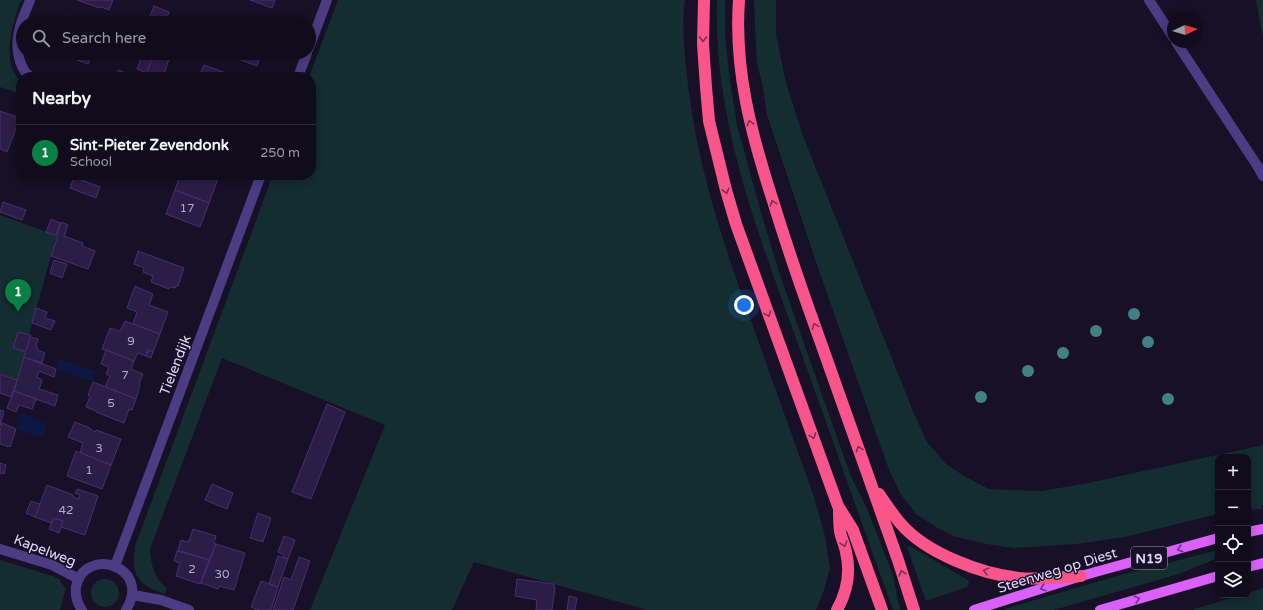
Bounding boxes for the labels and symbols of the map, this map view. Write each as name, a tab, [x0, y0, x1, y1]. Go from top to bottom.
north arrow	[1167, 12, 1203, 48]
one-way arrow	[699, 36, 707, 42]
one-way arrow	[746, 119, 755, 126]
one-way arrow	[721, 188, 730, 195]
one-way arrow	[769, 200, 778, 207]
house number: 17	[179, 201, 195, 215]
pin: 1	[5, 279, 31, 312]
your location	[734, 295, 754, 315]
one-way arrow	[764, 311, 772, 318]
one-way arrow	[812, 323, 820, 330]
street label: Tielendijk	[156, 332, 195, 398]
house number: 9	[127, 334, 135, 348]
house number: 7	[121, 368, 129, 382]
house number: 5	[107, 396, 115, 410]
one-way arrow	[808, 433, 817, 440]
house number: 3	[95, 441, 103, 455]
one-way arrow	[855, 445, 864, 452]
house number: 1	[85, 463, 93, 477]
house number: 42	[58, 503, 74, 517]
street label: Kapelweg	[11, 531, 78, 570]
one-way arrow	[839, 541, 848, 548]
street label: Steenweg op Diest	[995, 544, 1120, 597]
one-way arrow	[1177, 544, 1184, 553]
road number: N19	[1131, 547, 1167, 569]
house number: 2	[188, 562, 196, 576]
house number: 30	[214, 567, 230, 581]
one-way arrow	[983, 567, 990, 576]
one-way arrow	[898, 569, 907, 576]
one-way arrow	[1040, 583, 1047, 592]
one-way arrow	[1133, 595, 1140, 604]

